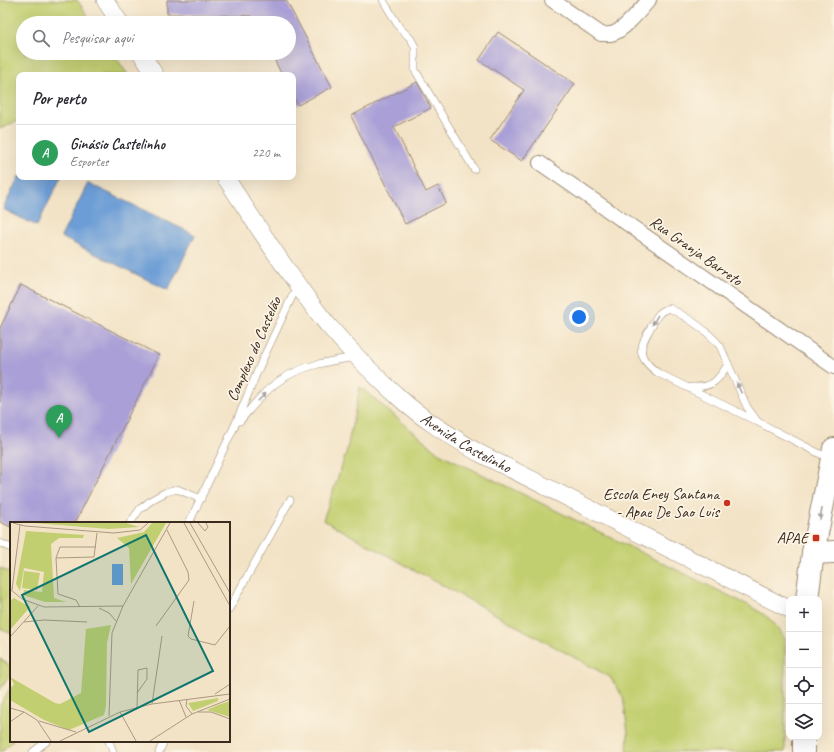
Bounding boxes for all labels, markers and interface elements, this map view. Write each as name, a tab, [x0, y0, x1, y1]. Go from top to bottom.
search box	[16, 16, 296, 60]
icon: search	[30, 27, 52, 49]
text: Pesquisar aqui	[62, 29, 133, 48]
text: Por perto	[32, 88, 86, 109]
text: Ginásio Castelinho	[70, 135, 165, 154]
text: A	[42, 145, 48, 161]
text: 220 m	[252, 145, 280, 161]
text: Esportes	[70, 154, 108, 170]
street label: Rua Granja Barreto	[646, 212, 747, 291]
street label: Complexo do Castelão	[222, 292, 286, 404]
your location	[569, 307, 589, 327]
one-way arrow	[651, 315, 658, 326]
one-way arrow	[736, 383, 742, 394]
one-way arrow	[257, 392, 267, 401]
pin: A	[46, 405, 72, 438]
street label: Avenida Castelinho	[417, 408, 515, 478]
place label: Escola Eney Santana - Apae De Sao Luis	[603, 484, 721, 522]
marker: Escola Eney Santana - Apae De Sao Luis	[722, 498, 732, 508]
one-way arrow	[817, 508, 823, 520]
inset map	[10, 522, 230, 742]
place label: APAE	[777, 528, 810, 548]
marker: APAE	[811, 533, 821, 543]
map controls	[786, 596, 822, 740]
button: +	[786, 596, 822, 632]
button: −	[786, 632, 822, 668]
button: locate	[786, 668, 822, 704]
button: layers	[786, 704, 822, 740]

